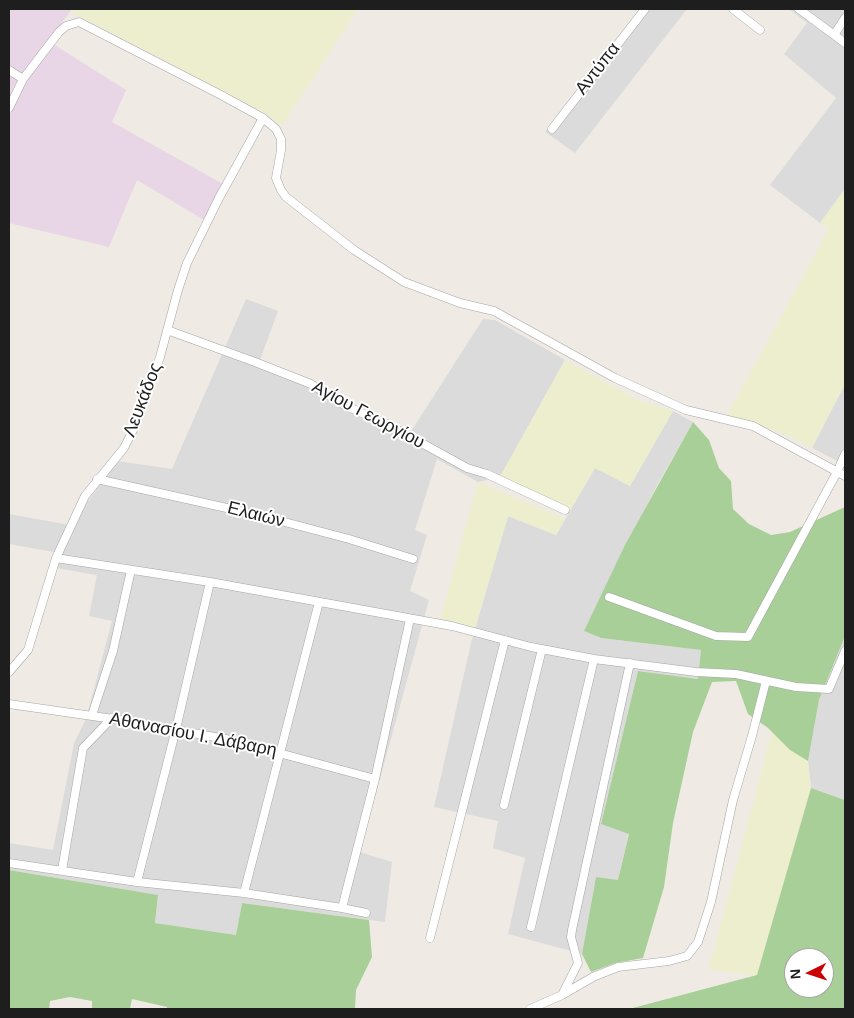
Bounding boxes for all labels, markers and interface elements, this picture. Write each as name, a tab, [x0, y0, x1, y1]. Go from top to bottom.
street label: Αντύπα	[571, 39, 625, 99]
street label: Λευκάδος	[119, 360, 167, 440]
street label: Αγίου Γεωργίου	[308, 376, 428, 454]
street label: Ελαιών	[225, 497, 287, 533]
street label: Αθανασίου Ι. Δάβαρη	[107, 708, 279, 762]
north arrow	[784, 948, 834, 998]
text: N	[787, 968, 803, 980]

